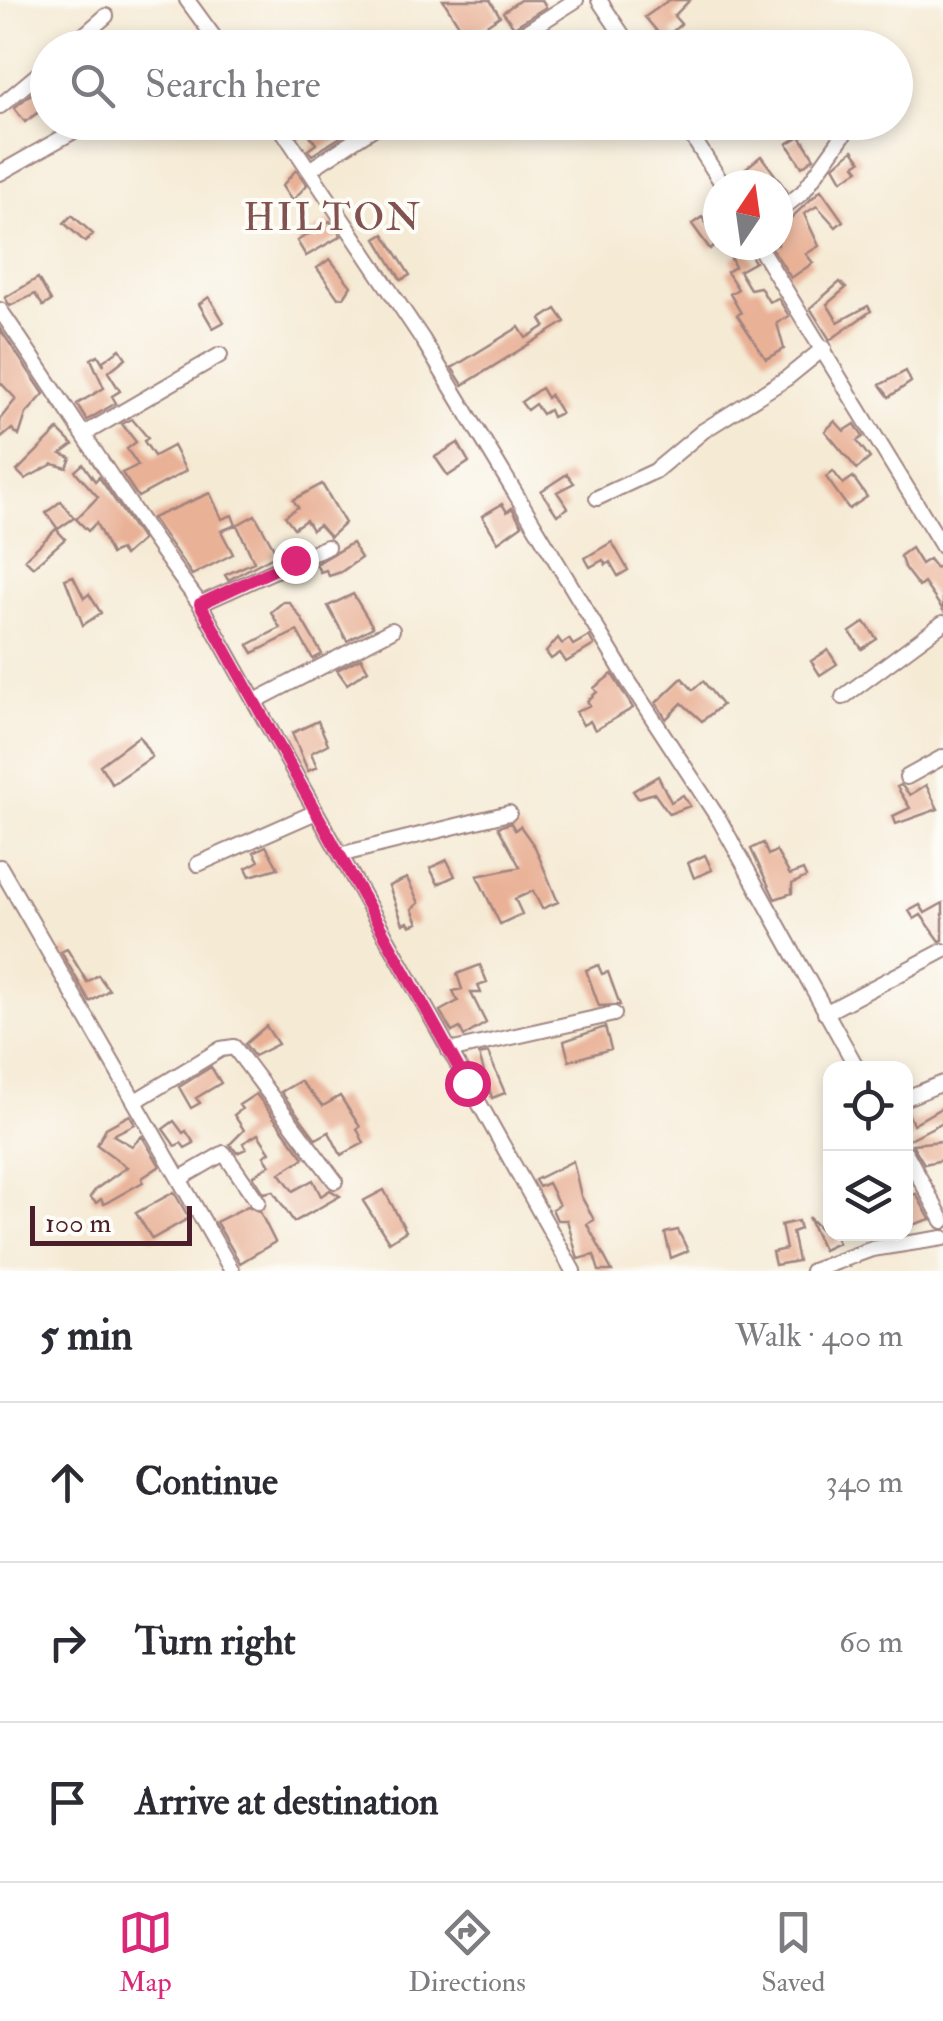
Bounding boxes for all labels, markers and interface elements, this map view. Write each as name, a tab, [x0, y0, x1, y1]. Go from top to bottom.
search box	[30, 30, 913, 140]
icon: search	[65, 58, 120, 113]
text: Search here	[145, 61, 321, 109]
north arrow	[703, 170, 793, 260]
district label: HILTON	[243, 194, 423, 242]
route end	[273, 538, 319, 584]
route start	[445, 1061, 491, 1107]
map controls	[823, 1061, 913, 1241]
button: locate	[823, 1061, 913, 1151]
button: layers	[823, 1151, 913, 1241]
scale bar	[30, 1201, 192, 1246]
text: 100 m	[45, 1206, 111, 1241]
text: 5 min	[40, 1310, 133, 1362]
text: Walk · 400 m	[735, 1316, 903, 1356]
icon: ahead	[40, 1455, 95, 1510]
text: Continue	[135, 1458, 278, 1506]
text: 340 m	[826, 1462, 903, 1502]
icon: right	[40, 1615, 95, 1670]
text: Turn right	[135, 1618, 296, 1666]
text: 60 m	[839, 1622, 903, 1662]
icon: arrive	[40, 1775, 95, 1830]
text: Arrive at destination	[135, 1778, 439, 1826]
tab: Map	[118, 1905, 173, 2000]
tab: Directions	[408, 1905, 526, 2000]
tab: Saved	[761, 1905, 825, 2000]

